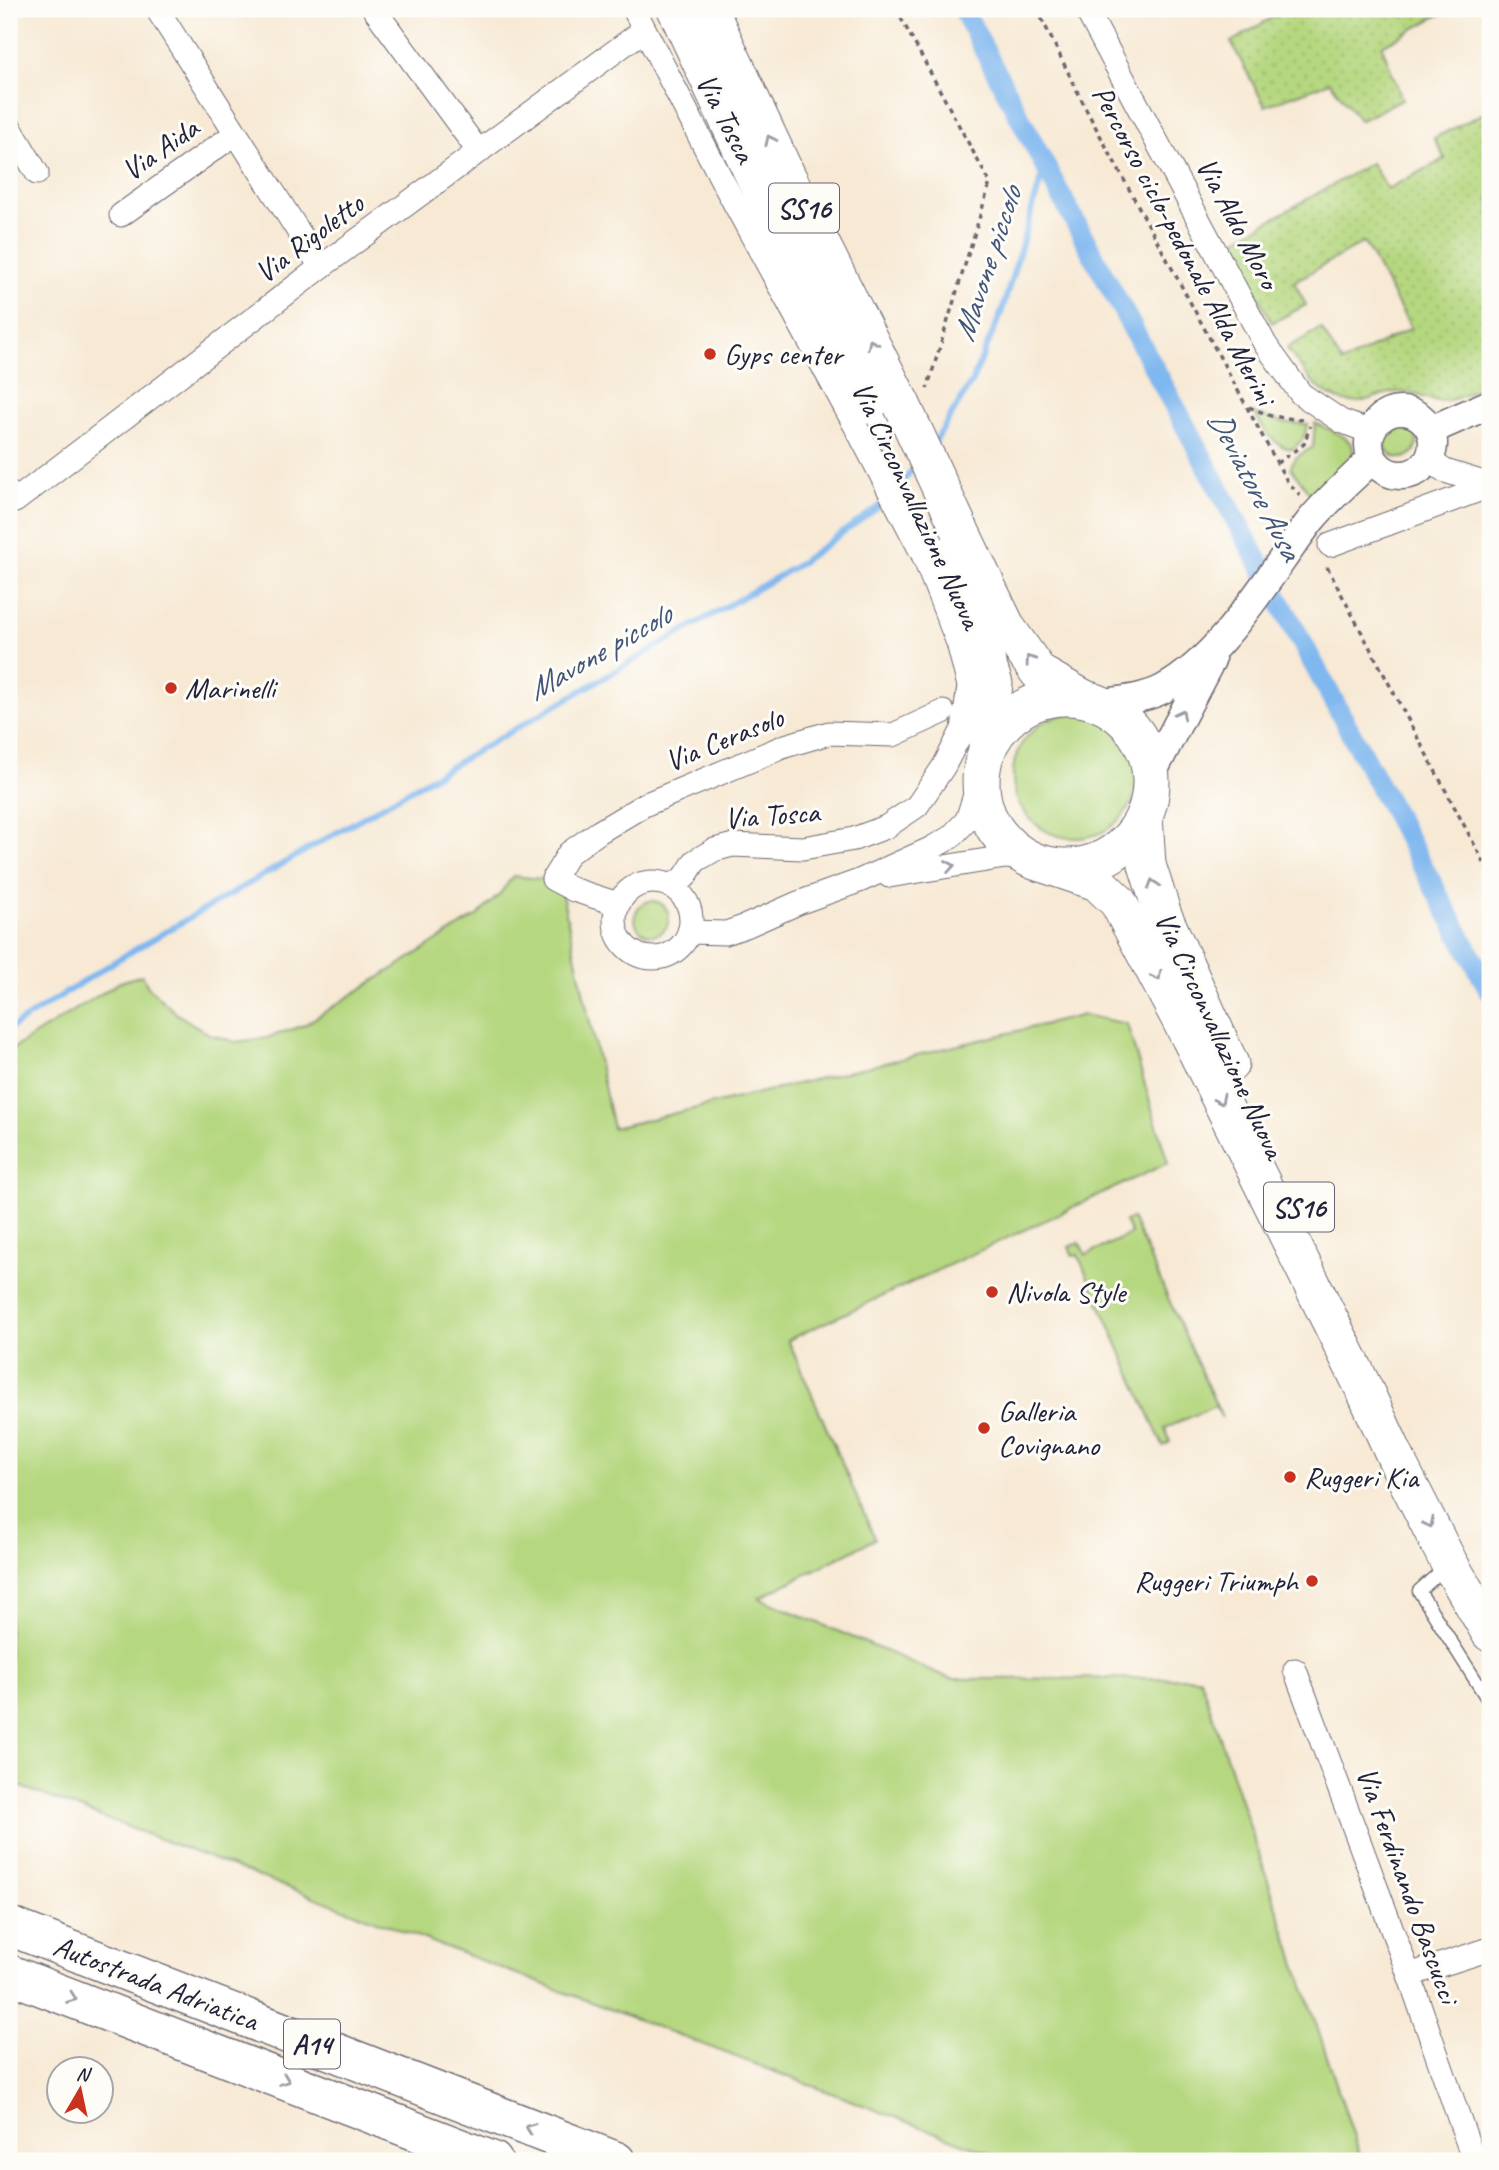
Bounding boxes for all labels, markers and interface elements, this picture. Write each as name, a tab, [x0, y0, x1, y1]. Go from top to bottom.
street label: Via Tosca	[687, 67, 765, 171]
street label: Percorso ciclo-pedonale Alda Merini	[1084, 79, 1286, 414]
street label: Via Aida	[114, 108, 207, 189]
one-way arrow	[764, 135, 778, 148]
street label: Via Aldo Moro	[1188, 151, 1290, 298]
water label: Mavone piccolo	[943, 178, 1032, 346]
street label: Via Rigoletto	[247, 184, 372, 291]
road number: SS16	[769, 184, 839, 232]
place label: Gyps center	[724, 335, 845, 373]
one-way arrow	[866, 339, 880, 351]
marker: Gyps center	[702, 346, 718, 362]
street label: Via Circonvallazione Nuova	[843, 376, 992, 637]
water label: Deviatore Ausa	[1199, 403, 1313, 569]
water label: Mavone piccolo	[520, 593, 682, 710]
one-way arrow	[1025, 655, 1038, 668]
place label: Marinelli	[185, 669, 279, 707]
marker: Marinelli	[163, 680, 179, 696]
street label: Via Cerasolo	[659, 698, 790, 780]
one-way arrow	[1173, 709, 1187, 721]
street label: Via Tosca	[723, 793, 823, 837]
one-way arrow	[944, 859, 956, 874]
one-way arrow	[1147, 878, 1161, 890]
street label: Via Circonvallazione Nuova	[1146, 906, 1295, 1167]
one-way arrow	[1149, 969, 1162, 981]
one-way arrow	[1211, 1093, 1225, 1105]
road number: SS16	[1264, 1182, 1334, 1232]
place label: Nivola Style	[1006, 1273, 1127, 1311]
marker: Nivola Style	[984, 1284, 1000, 1300]
place label: Galleria Covignano	[998, 1392, 1100, 1464]
marker: Galleria Covignano	[976, 1420, 992, 1436]
place label: Ruggeri Kia	[1304, 1458, 1420, 1496]
marker: Ruggeri Kia	[1282, 1469, 1298, 1485]
one-way arrow	[1420, 1516, 1434, 1528]
place label: Ruggeri Triumph	[1134, 1562, 1300, 1600]
marker: Ruggeri Triumph	[1304, 1573, 1320, 1589]
street label: Via Ferdinando Bascucci	[1348, 1762, 1469, 2011]
street label: Autostrada Adriatica	[48, 1927, 266, 2040]
one-way arrow	[66, 1990, 78, 2004]
road number: A14	[284, 2020, 340, 2068]
north arrow	[46, 2054, 116, 2124]
text: N	[75, 2061, 93, 2087]
one-way arrow	[278, 2072, 290, 2086]
one-way arrow	[524, 2122, 536, 2136]

